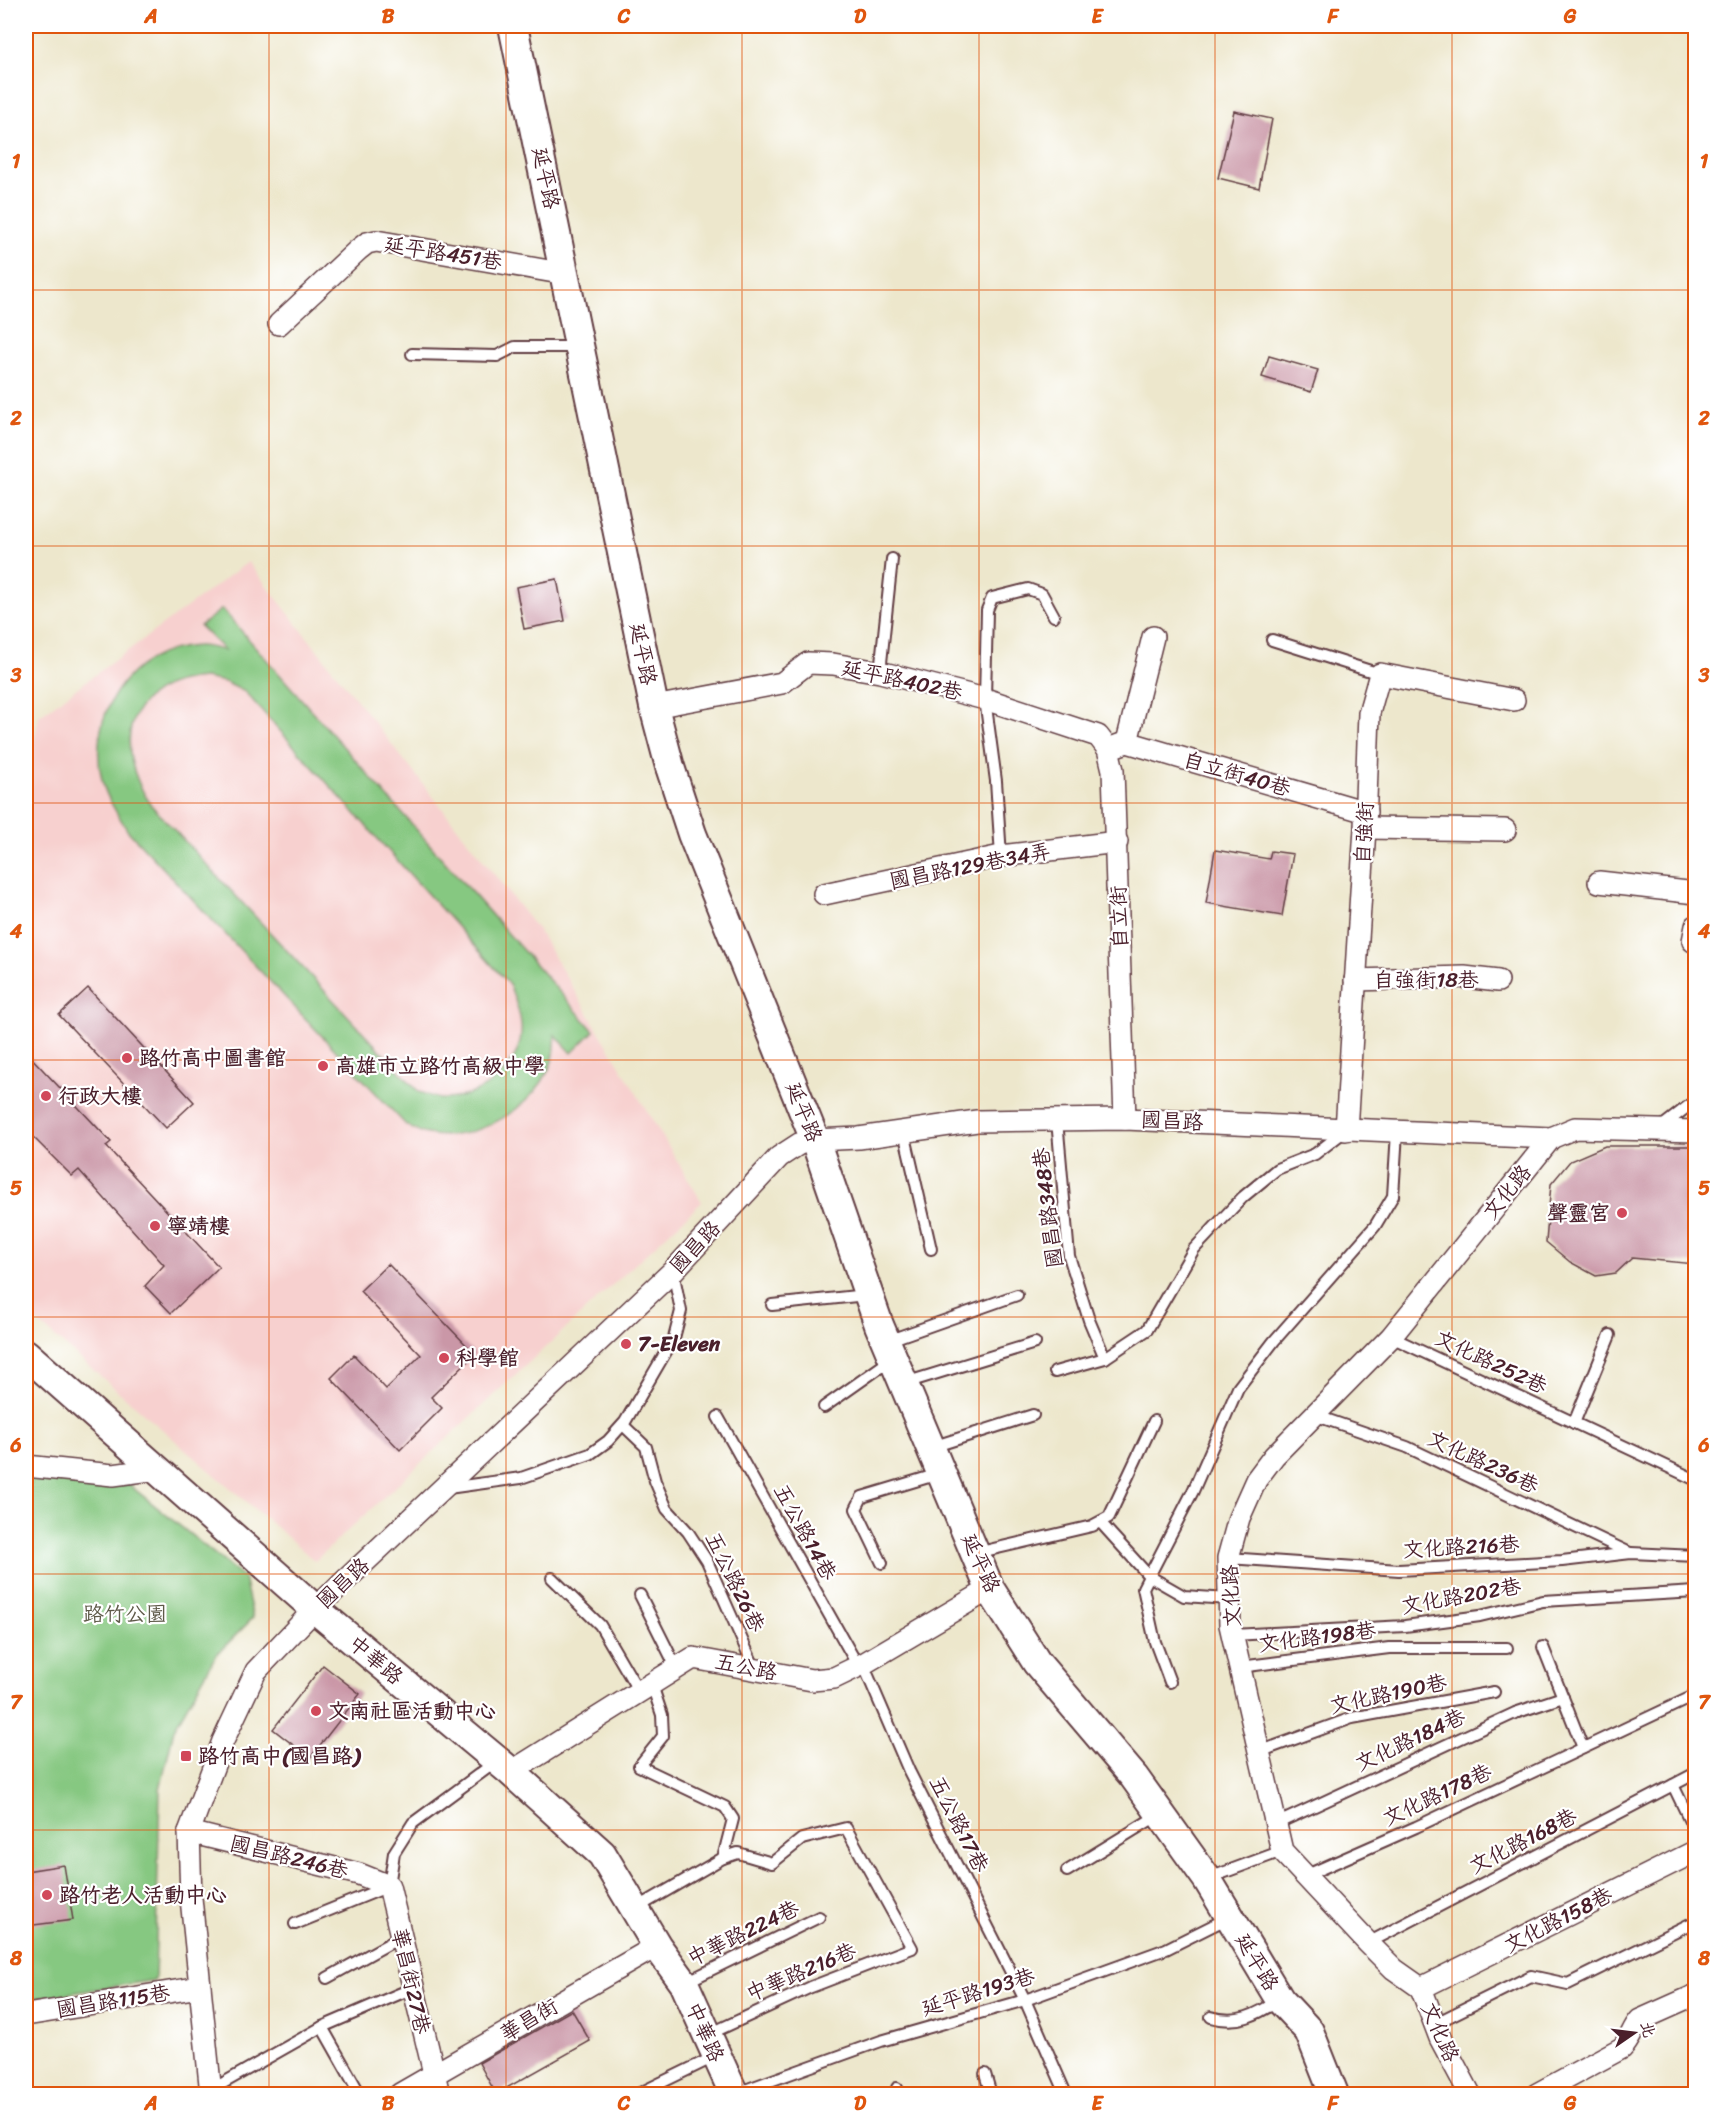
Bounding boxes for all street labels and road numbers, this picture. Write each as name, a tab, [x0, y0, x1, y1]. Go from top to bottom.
street label: 延平路	[521, 143, 571, 213]
street label: 延平路451巷	[381, 225, 505, 281]
street label: 延平路	[618, 619, 668, 689]
street label: 延平路402巷	[838, 649, 966, 711]
street label: 自立街40巷	[1179, 741, 1295, 807]
street label: 自強街	[1343, 801, 1385, 865]
street label: 國昌路129巷34弄	[886, 832, 1054, 900]
street label: 自立街	[1099, 885, 1139, 949]
street label: 自強街18巷	[1373, 961, 1479, 999]
street label: 延平路	[775, 1076, 833, 1148]
street label: 國昌路	[1140, 1100, 1204, 1142]
street label: 國昌路348巷	[1022, 1145, 1074, 1271]
street label: 文化路	[1472, 1156, 1542, 1228]
street label: 國昌路	[660, 1211, 730, 1283]
street label: 文化路252巷	[1428, 1319, 1554, 1405]
street label: 文化路236巷	[1421, 1420, 1545, 1504]
street label: 五公路14巷	[763, 1476, 847, 1588]
street label: 五公路26巷	[694, 1525, 776, 1639]
street label: 文化路216巷	[1402, 1525, 1520, 1569]
street label: 延平路	[950, 1526, 1012, 1600]
street label: 國昌路	[307, 1548, 379, 1618]
street label: 文化路	[1210, 1564, 1252, 1628]
street label: 文化路202巷	[1398, 1567, 1524, 1625]
street label: 文化路198巷	[1256, 1611, 1378, 1663]
street label: 中華路	[340, 1625, 412, 1695]
street label: 五公路	[711, 1642, 781, 1692]
street label: 文化路190巷	[1326, 1663, 1450, 1725]
street label: 文化路184巷	[1348, 1698, 1472, 1782]
street label: 文化路178巷	[1376, 1753, 1498, 1837]
street label: 五公路17巷	[918, 1769, 1000, 1879]
street label: 文化路168巷	[1462, 1797, 1584, 1885]
street label: 國昌路246巷	[226, 1824, 352, 1890]
street label: 文化路158巷	[1497, 1876, 1619, 1964]
street label: 中華路224巷	[680, 1889, 806, 1977]
street label: 華昌街27巷	[380, 1924, 442, 2038]
street label: 延平路	[1224, 1925, 1290, 1999]
street label: 中華路216巷	[740, 1932, 862, 2012]
street label: 延平路193巷	[916, 1957, 1040, 2027]
street label: 國昌路115巷	[53, 1973, 173, 2029]
street label: 華昌街	[492, 1988, 566, 2052]
street label: 中華路	[675, 1995, 735, 2069]
street label: 文化路	[1410, 1995, 1470, 2069]

